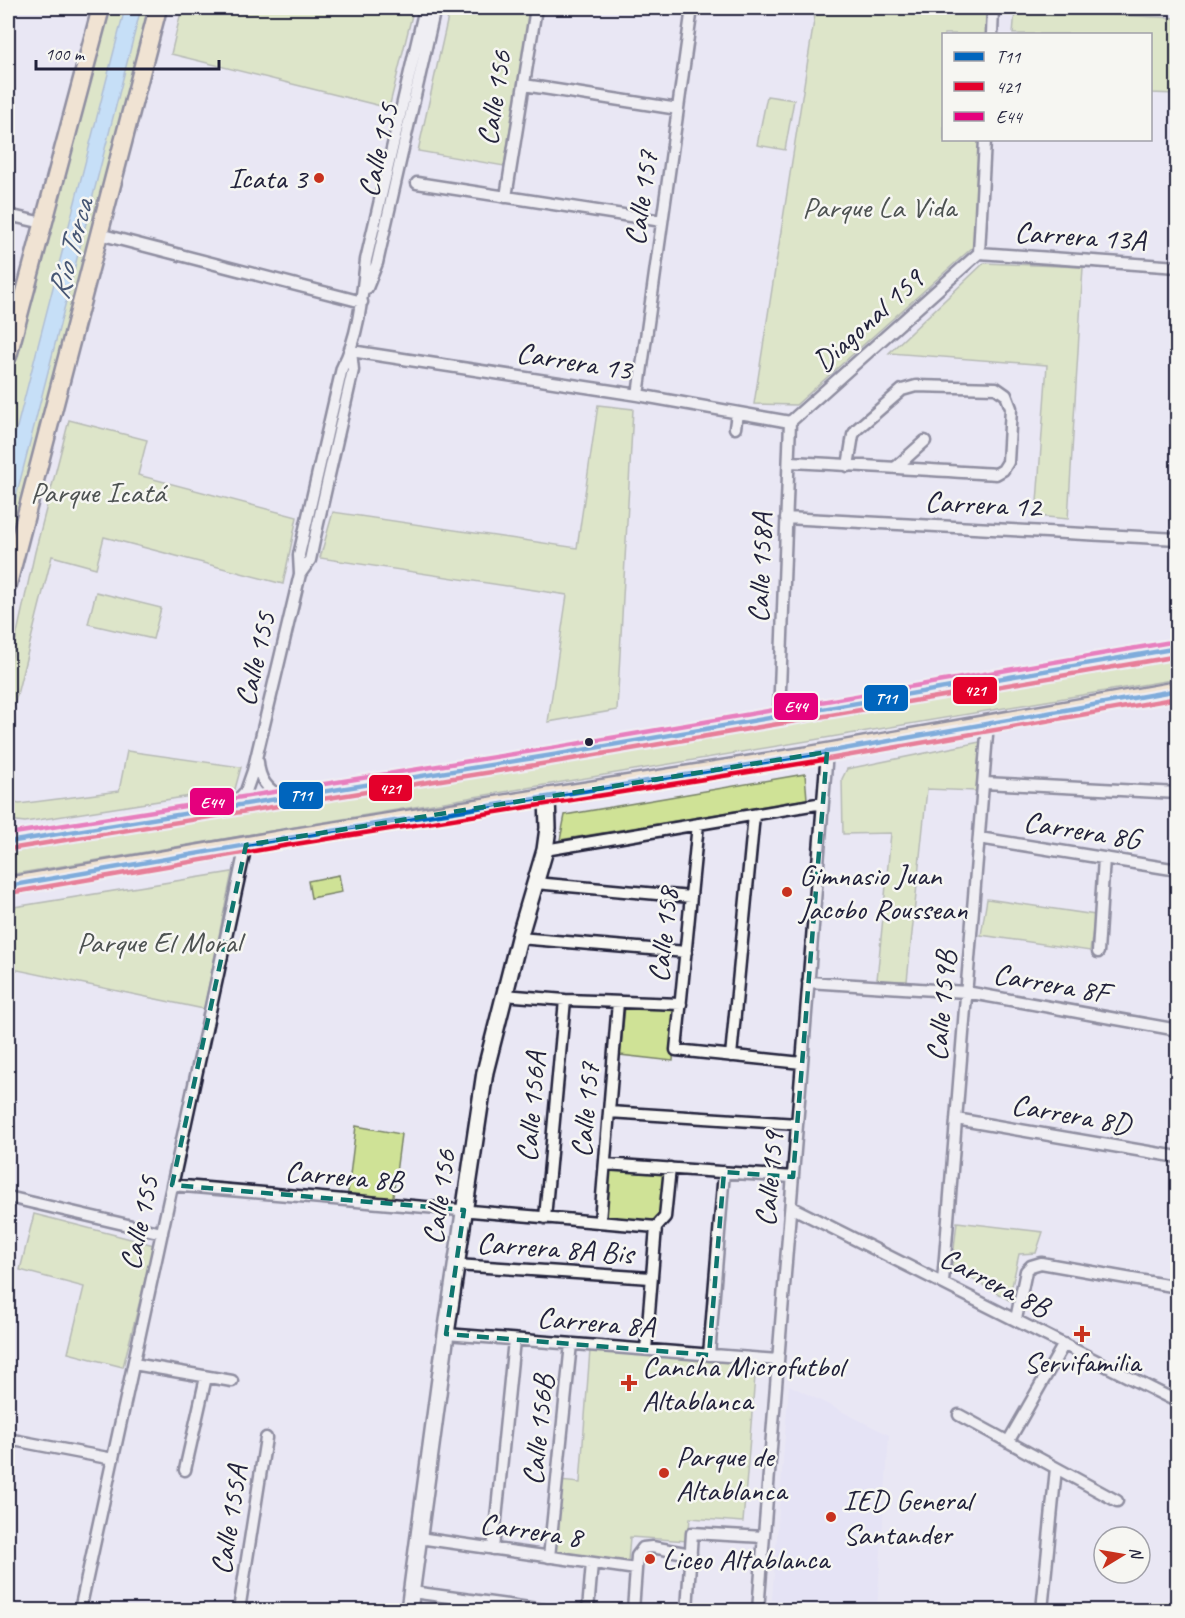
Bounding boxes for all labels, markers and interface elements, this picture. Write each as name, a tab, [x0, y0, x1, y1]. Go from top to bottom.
scale bar	[36, 33, 219, 71]
legend	[942, 33, 1152, 141]
text: 100 m	[45, 43, 86, 65]
text: T11	[996, 46, 1021, 68]
street label: Calle 156	[468, 47, 520, 148]
text: 421	[996, 76, 1021, 98]
street label: Calle 155	[349, 98, 408, 201]
text: E44	[996, 106, 1024, 128]
street label: Calle 157	[616, 147, 667, 248]
place label: Icata 3	[229, 159, 309, 197]
marker: Icata 3	[312, 171, 326, 185]
park label: Parque La Vida	[802, 188, 958, 226]
water label: Río Torca	[37, 191, 104, 303]
street label: Carrera 13A	[1013, 212, 1149, 260]
street label: Diagonal 159	[805, 259, 933, 380]
street label: Carrera 13	[514, 333, 637, 389]
park label: Parque Icatá	[30, 473, 169, 511]
street label: Carrera 12	[924, 482, 1044, 526]
street label: Calle 158A	[739, 510, 781, 624]
street label: Calle 155	[226, 607, 285, 710]
line badge: 421	[952, 676, 998, 705]
text: 421	[964, 681, 988, 701]
line badge: T11	[863, 684, 909, 712]
text: T11	[875, 689, 899, 709]
line badge: E44	[773, 692, 819, 721]
text: E44	[785, 697, 809, 717]
unlabelled marker	[583, 736, 595, 748]
line badge: 421	[368, 774, 413, 802]
text: 421	[379, 779, 403, 799]
line badge: T11	[278, 781, 324, 810]
text: T11	[290, 786, 314, 806]
line badge: E44	[189, 787, 235, 816]
text: E44	[201, 793, 225, 813]
street label: Carrera 8G	[1021, 802, 1146, 858]
place label: Gimnasio Juan Jacobo Roussean	[797, 856, 968, 928]
street label: Calle 158	[639, 883, 687, 984]
marker: Gimnasio Juan Jacobo Roussean	[780, 885, 794, 899]
park label: Parque El Moral	[77, 923, 246, 961]
street label: Calle 159B	[917, 947, 965, 1063]
street label: Carrera 8F	[991, 954, 1118, 1013]
street label: Calle 156A	[507, 1049, 555, 1163]
street label: Calle 157	[562, 1060, 608, 1159]
street label: Carrera 8D	[1009, 1085, 1136, 1144]
street label: Calle 159	[746, 1128, 792, 1228]
street label: Calle 156	[414, 1146, 465, 1247]
street label: Carrera 8B	[284, 1152, 407, 1200]
street label: Calle 155	[111, 1171, 168, 1273]
street label: Carrera 8A Bis	[476, 1224, 637, 1273]
street label: Carrera 8B	[934, 1238, 1058, 1327]
street label: Carrera 8A	[536, 1298, 658, 1346]
marker: Servifamilia	[1075, 1327, 1089, 1341]
place label: Servifamilia	[1024, 1343, 1143, 1381]
place label: Cancha Microfutbol Altablanca	[642, 1347, 849, 1419]
street label: Calle 156B	[513, 1371, 563, 1487]
marker: Cancha Microfutbol Altablanca	[620, 1374, 638, 1392]
place label: Parque de Altablanca	[676, 1437, 789, 1509]
street label: Calle 155A	[202, 1461, 257, 1577]
marker: Parque de Altablanca	[657, 1466, 671, 1480]
place label: IED General Santander	[843, 1481, 976, 1553]
street label: Carrera 8	[478, 1504, 587, 1556]
marker: IED General Santander	[824, 1510, 838, 1524]
north arrow	[1092, 1525, 1152, 1585]
place label: Liceo Altablanca	[662, 1540, 831, 1578]
text: N	[1125, 1546, 1147, 1562]
marker: Liceo Altablanca	[643, 1552, 657, 1566]

